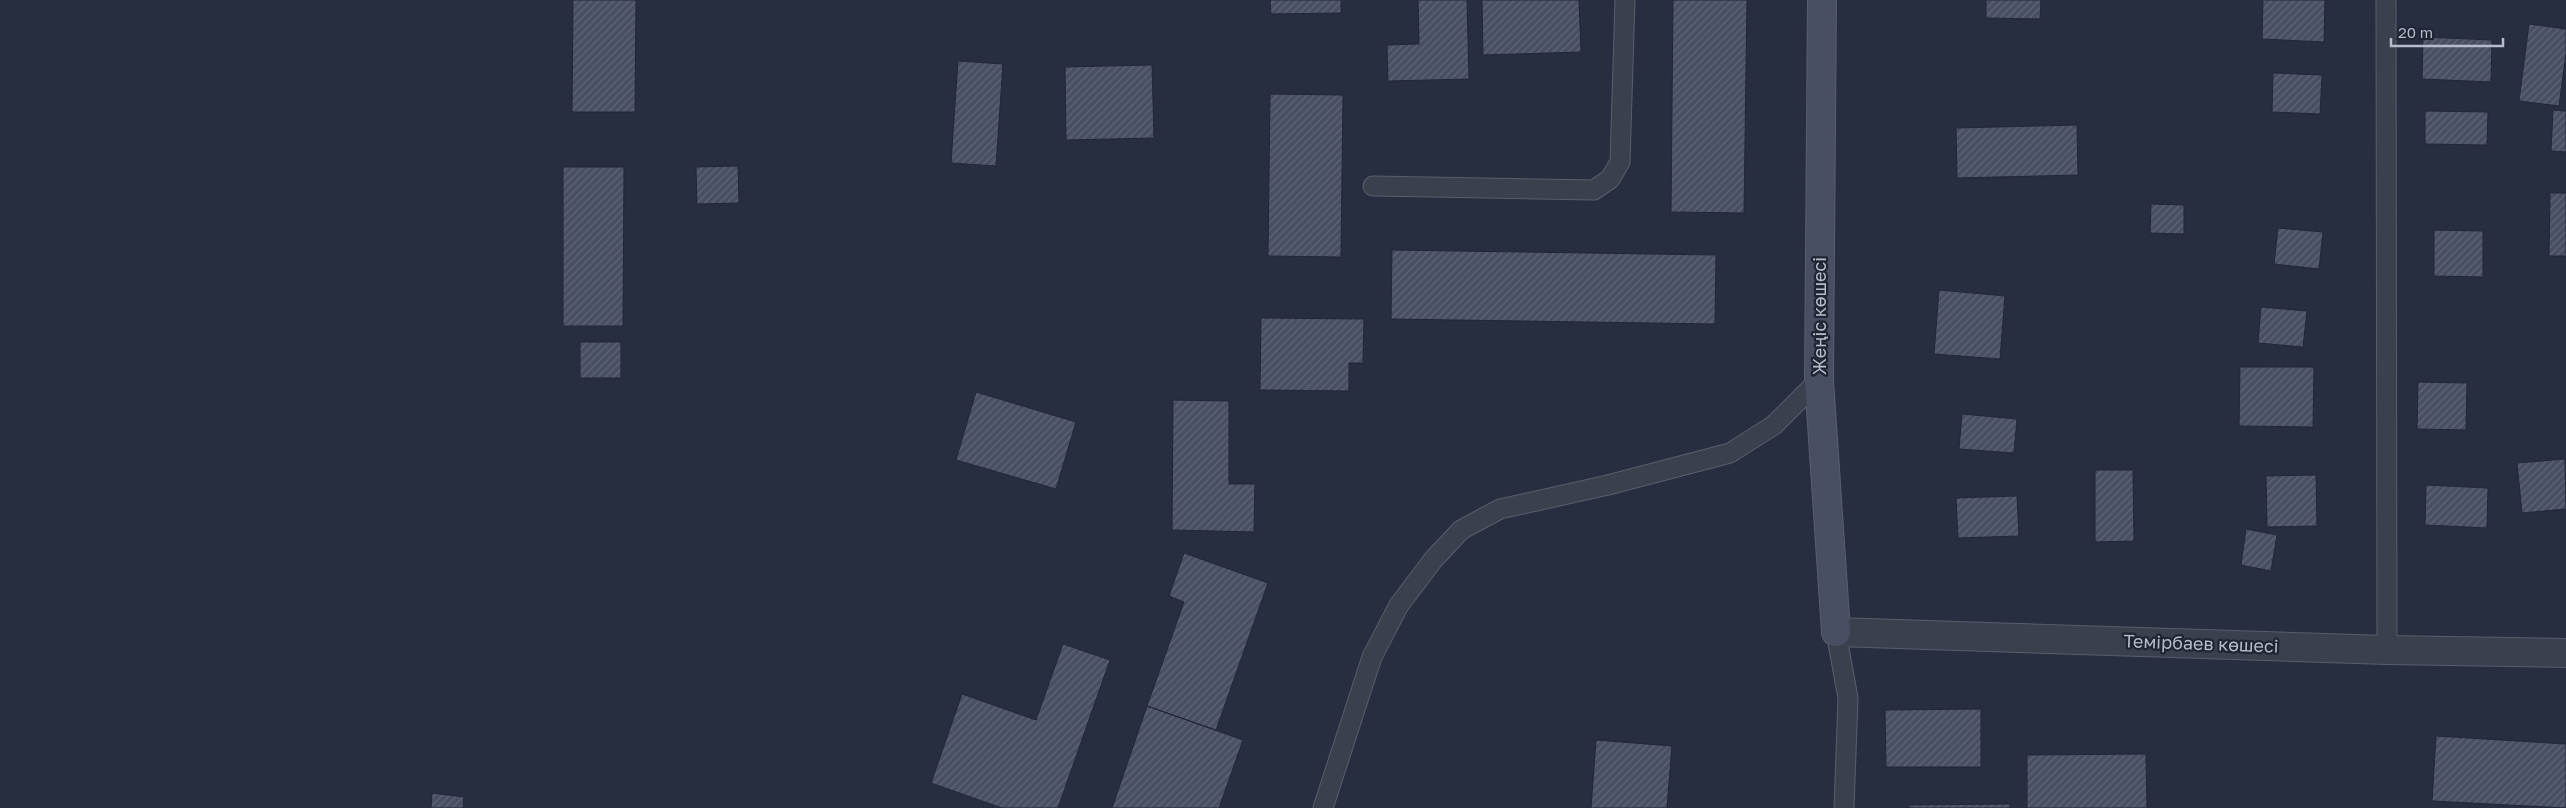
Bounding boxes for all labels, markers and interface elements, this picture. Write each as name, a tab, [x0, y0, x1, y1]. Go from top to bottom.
scale bar	[2391, 15, 2504, 47]
text: 20 m	[2398, 23, 2433, 41]
street label: Жеңіс көшесі	[1808, 257, 1830, 375]
street label: Темірбаев көшесі	[2123, 629, 2279, 657]

